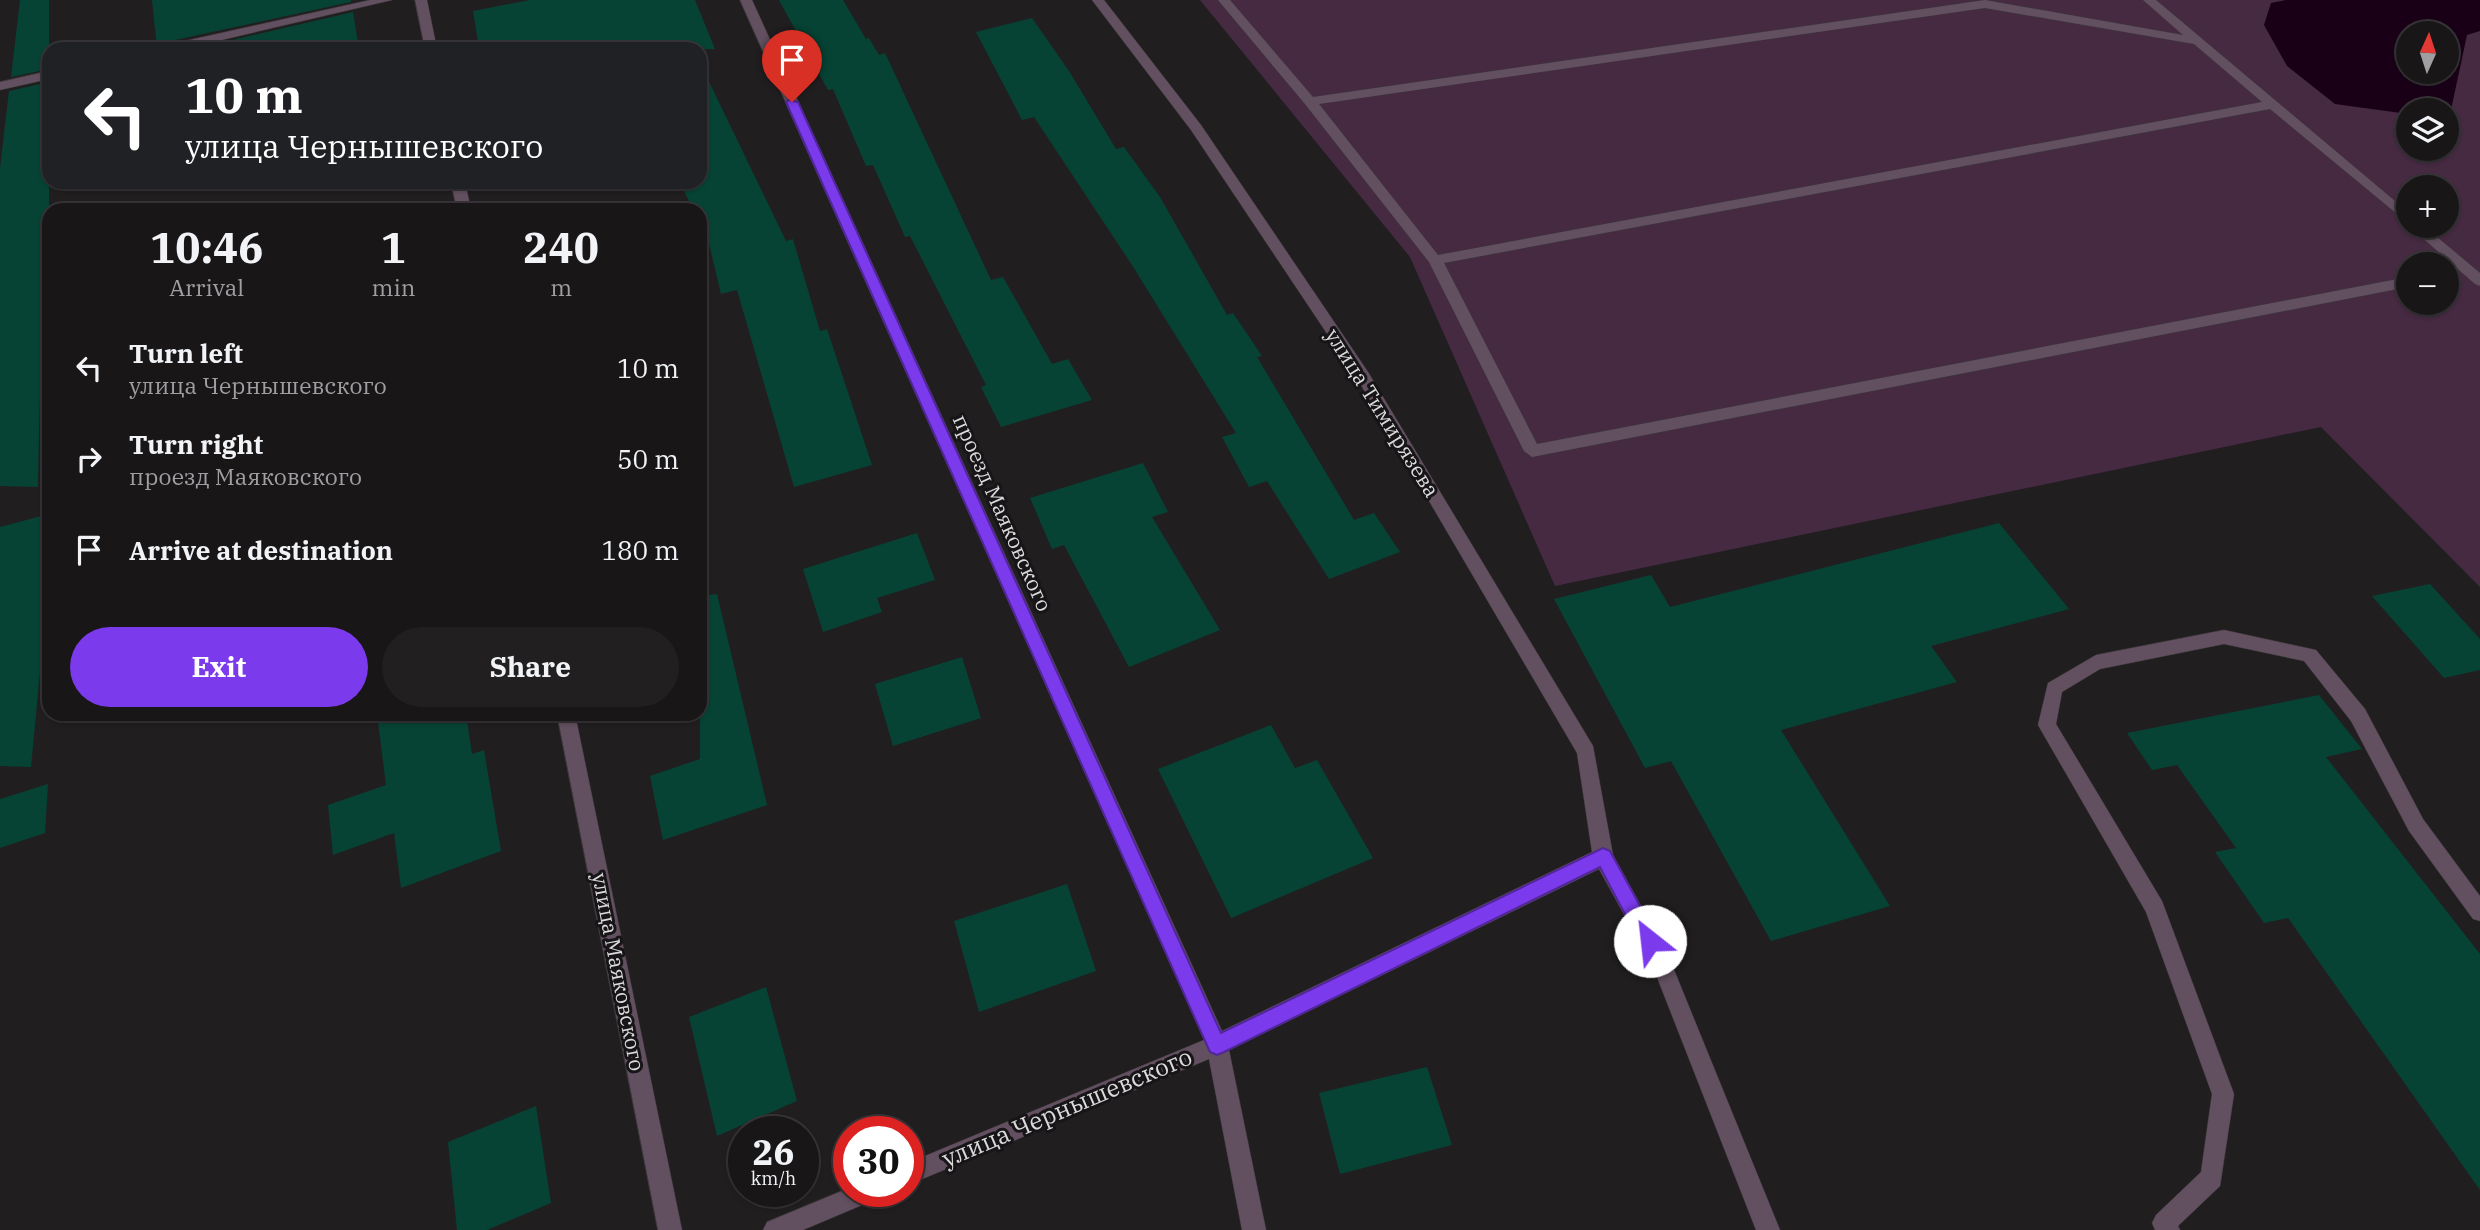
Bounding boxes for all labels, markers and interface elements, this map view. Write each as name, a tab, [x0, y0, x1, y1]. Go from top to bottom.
north arrow	[2396, 21, 2459, 84]
map controls	[2396, 21, 2459, 315]
pin	[762, 30, 822, 102]
icon: arrive	[773, 41, 811, 79]
text: 10 m	[185, 63, 303, 126]
icon: left	[70, 70, 161, 161]
button: layers	[2396, 98, 2459, 161]
text: улица Чернышевского	[185, 125, 543, 167]
button: +	[2396, 175, 2459, 238]
text: 10:46	[150, 220, 264, 275]
text: 1	[381, 220, 406, 275]
text: 240	[523, 220, 599, 275]
button: −	[2396, 252, 2459, 315]
text: Arrival	[169, 272, 244, 302]
text: min	[372, 272, 415, 302]
text: m	[550, 272, 572, 302]
street label: улица Тимирязева	[1320, 323, 1446, 502]
text: Turn left	[129, 336, 243, 370]
icon: left	[70, 349, 108, 387]
text: 10 m	[617, 351, 679, 385]
text: улица Чернышевского	[129, 370, 387, 400]
street label: проезд Маяковского	[947, 410, 1059, 615]
text: Turn right	[129, 427, 263, 461]
icon: right	[70, 440, 108, 478]
text: 50 m	[617, 442, 679, 476]
text: проезд Маяковского	[129, 461, 362, 491]
icon: arrive	[70, 531, 108, 569]
text: Arrive at destination	[129, 533, 393, 567]
text: 180 m	[601, 533, 679, 567]
button: Exit	[70, 627, 368, 707]
button: Share	[382, 627, 679, 707]
street label: улица Маяковского	[586, 870, 652, 1073]
position arrow	[1613, 904, 1687, 978]
street label: улица Чернышевского	[937, 1040, 1197, 1174]
speed limit sign: 30	[833, 1116, 924, 1207]
text: 26	[752, 1129, 795, 1175]
text: km/h	[751, 1167, 796, 1190]

